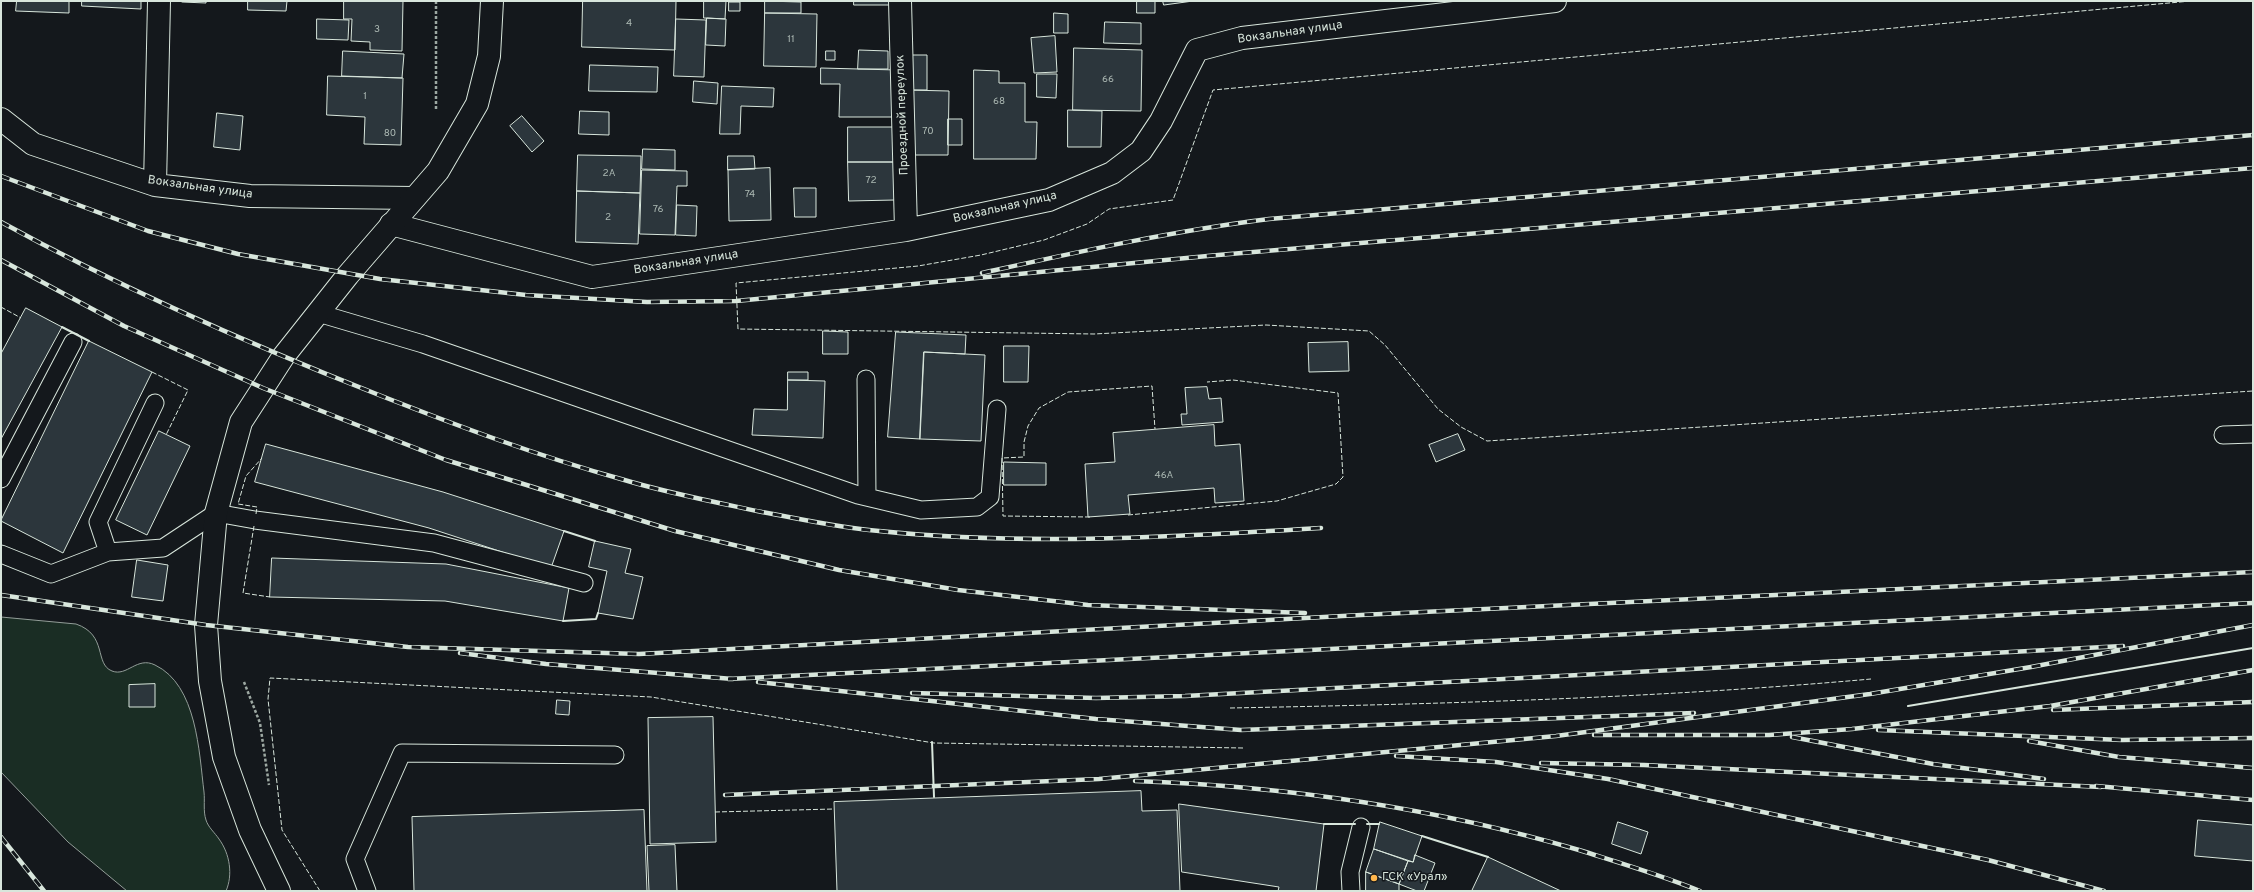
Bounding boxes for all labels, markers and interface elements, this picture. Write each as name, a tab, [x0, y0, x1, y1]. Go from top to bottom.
house number: 4	[626, 18, 632, 30]
street label: Вокзальная улица	[1237, 19, 1343, 47]
house number: 3	[374, 24, 380, 36]
house number: 11	[787, 34, 795, 46]
street label: Проездной переулок	[894, 54, 912, 176]
house number: 66	[1102, 74, 1114, 86]
house number: 1	[363, 91, 367, 103]
house number: 68	[993, 96, 1005, 108]
house number: 70	[922, 126, 934, 138]
house number: 80	[384, 128, 396, 140]
house number: 2А	[603, 168, 615, 180]
street label: Вокзальная улица	[147, 174, 253, 202]
house number: 72	[865, 175, 877, 187]
house number: 74	[745, 189, 755, 201]
street label: Вокзальная улица	[952, 189, 1058, 227]
house number: 76	[653, 204, 663, 216]
house number: 2	[605, 212, 611, 224]
street label: Вокзальная улица	[633, 248, 739, 278]
house number: 46А	[1155, 470, 1173, 482]
place label: ГСК «Урал»	[1382, 871, 1447, 885]
marker: ГСК «Урал»	[1369, 873, 1379, 883]

